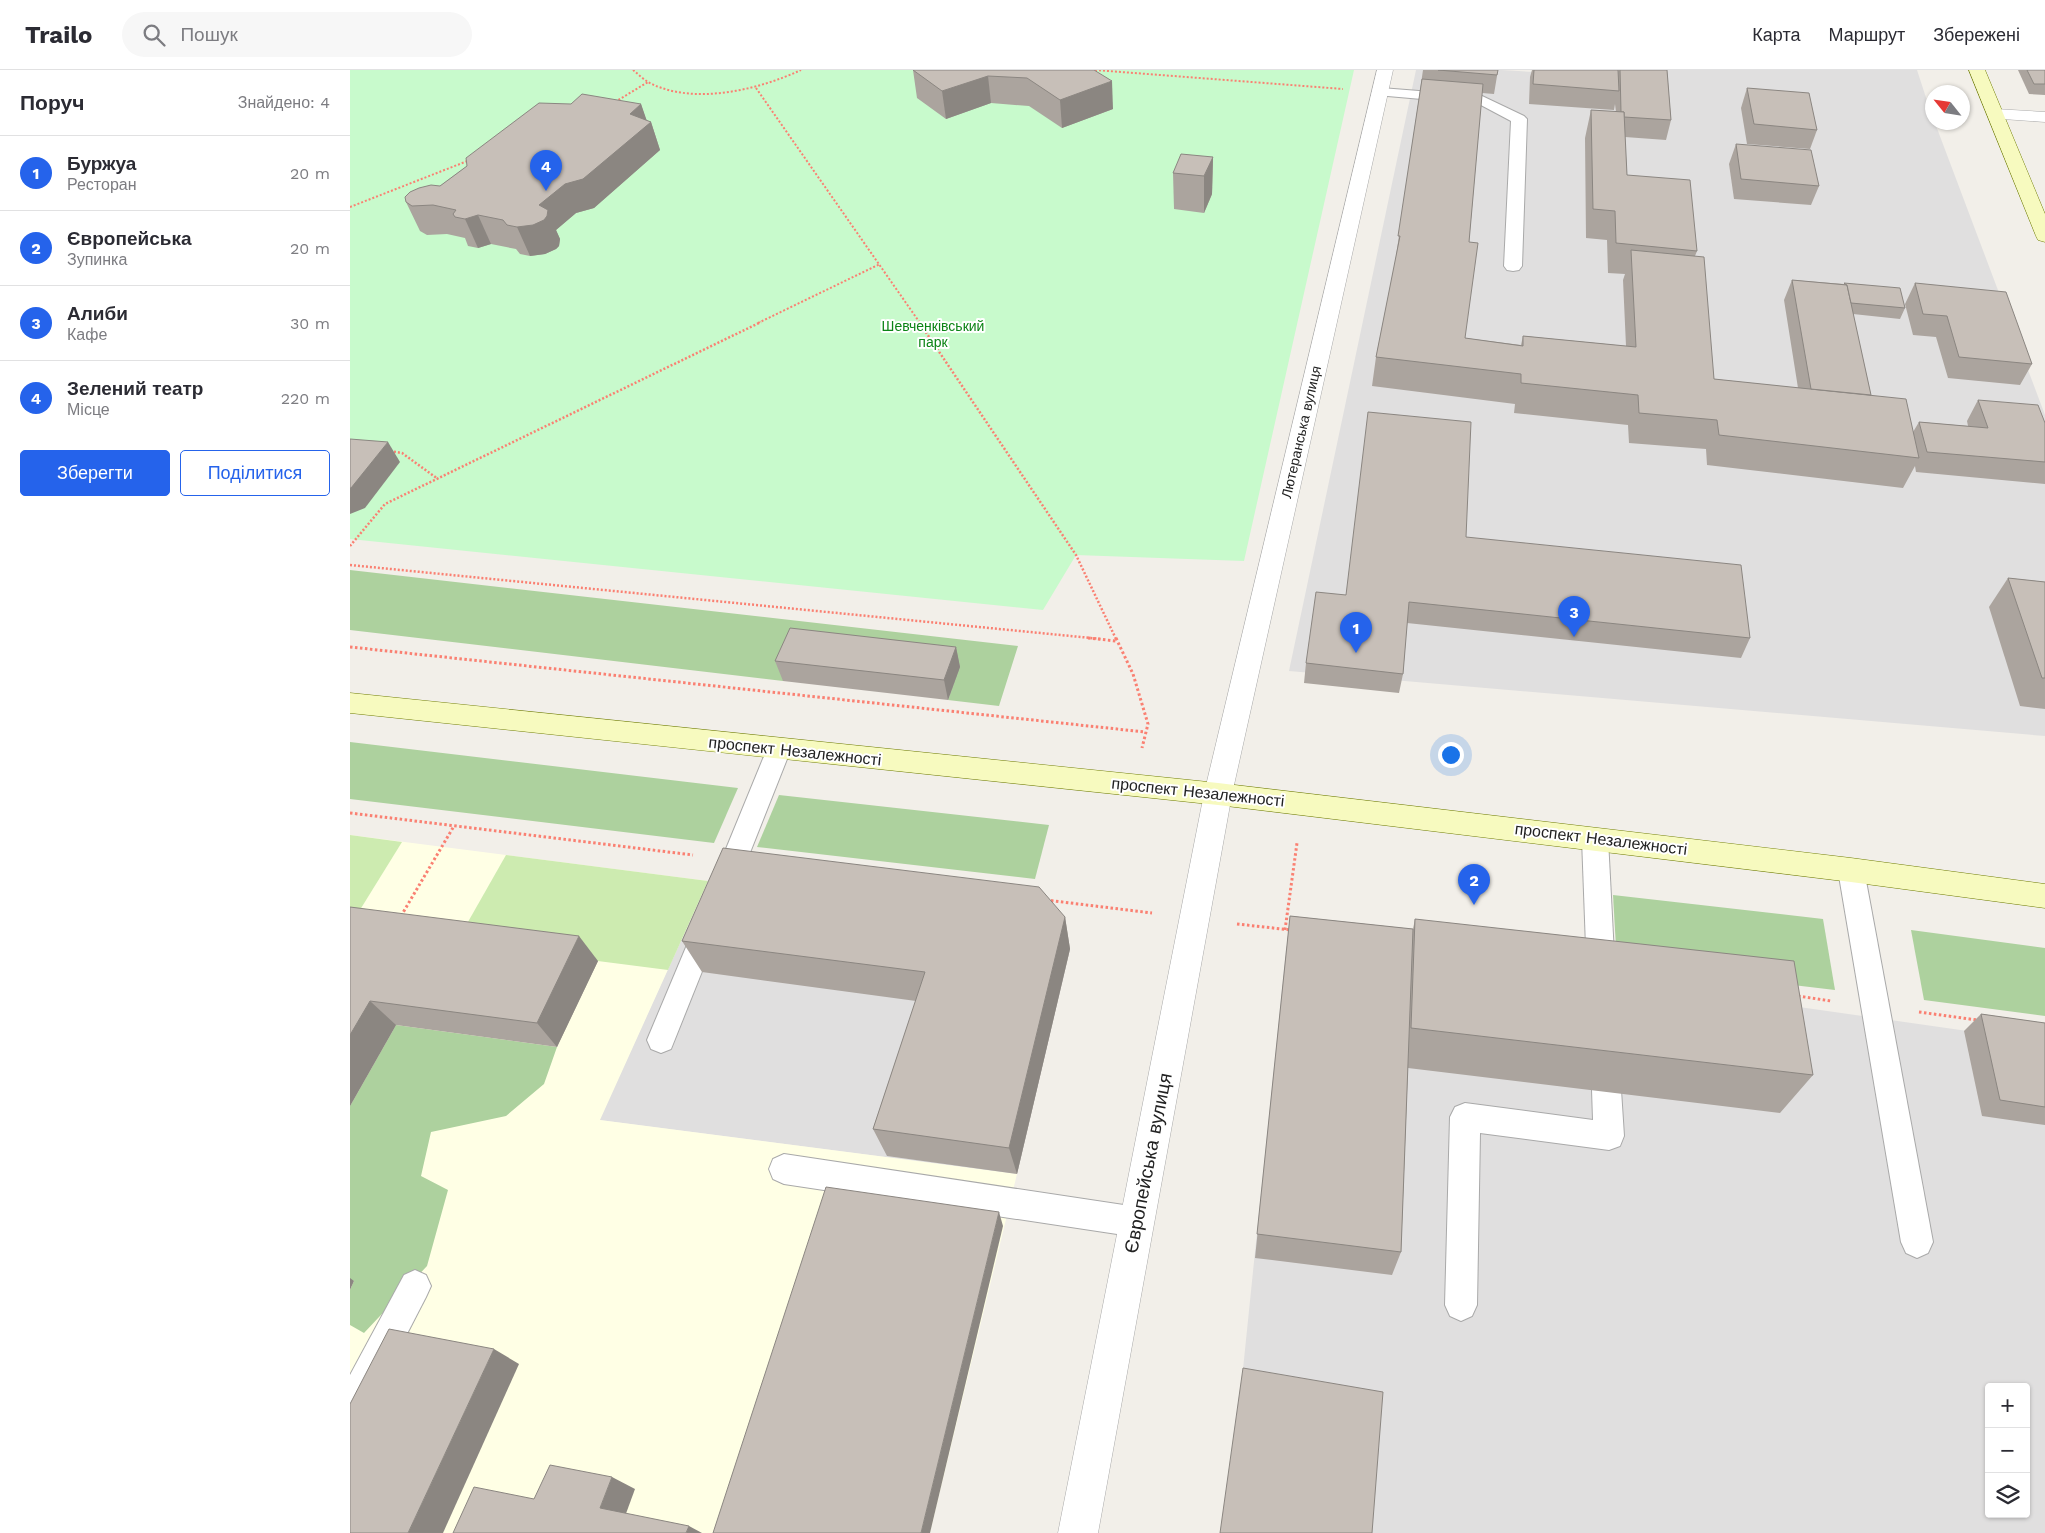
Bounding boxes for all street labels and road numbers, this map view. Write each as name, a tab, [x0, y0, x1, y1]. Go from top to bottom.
street label: Лютеранська вулиця	[1278, 364, 1324, 500]
street label: проспект Незалежності	[708, 732, 882, 770]
street label: проспект Незалежності	[1111, 773, 1285, 811]
street label: проспект Незалежності	[1514, 819, 1688, 859]
street label: Європейська вулиця	[1119, 1071, 1177, 1255]

